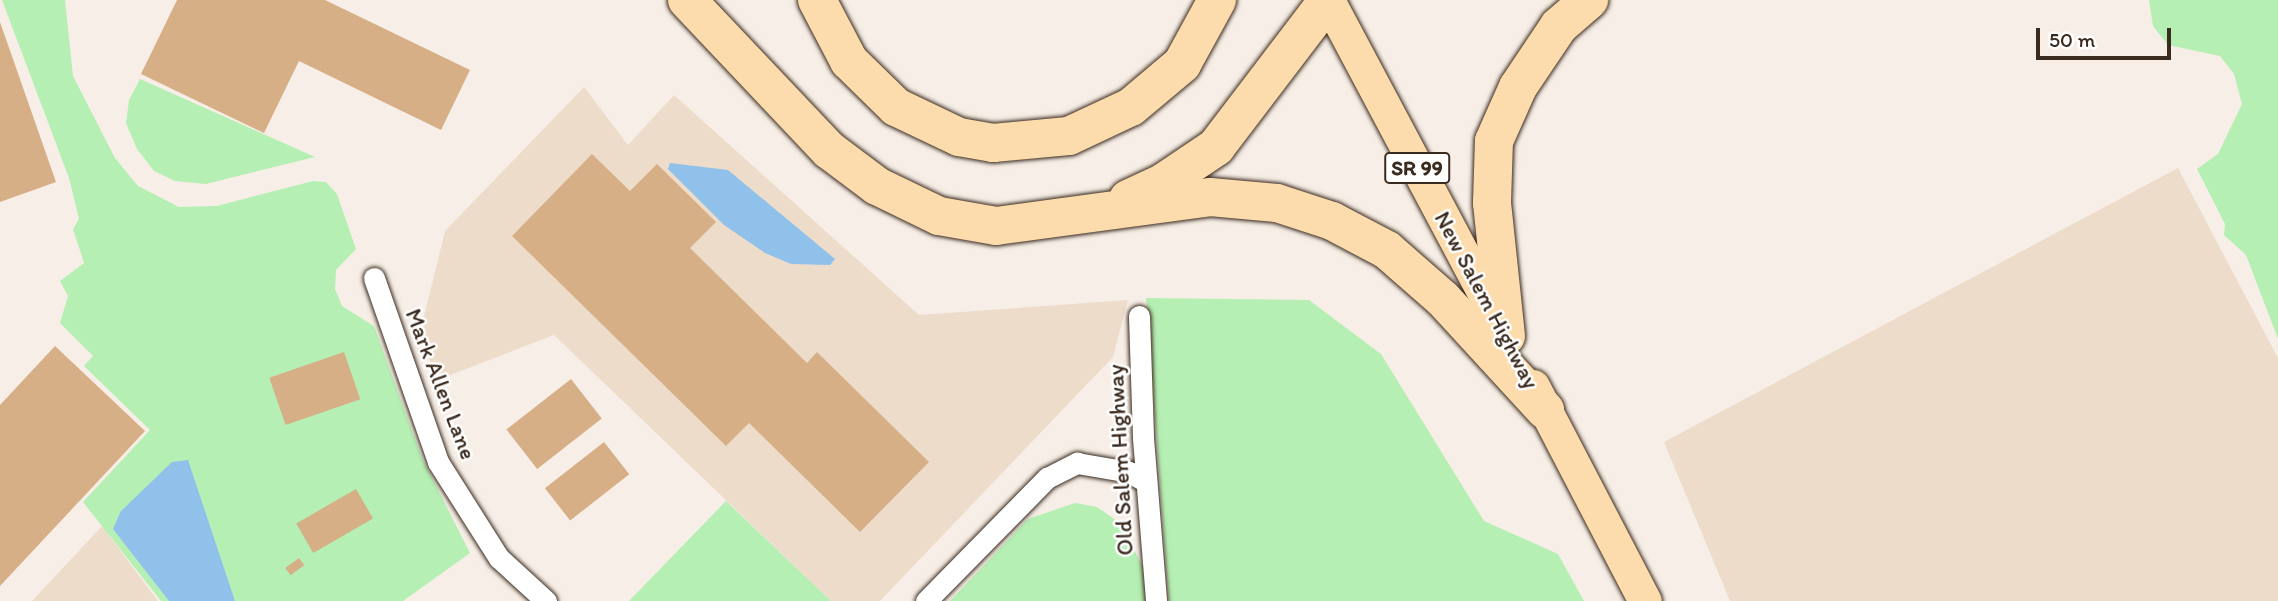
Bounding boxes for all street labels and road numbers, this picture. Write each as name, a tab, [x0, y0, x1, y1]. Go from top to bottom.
road number: SR 99	[1384, 150, 1450, 186]
street label: New Salem Highway	[1429, 207, 1545, 393]
street label: Mark Allen Lane	[399, 304, 483, 464]
street label: Old Salem Highway	[1101, 364, 1139, 556]

